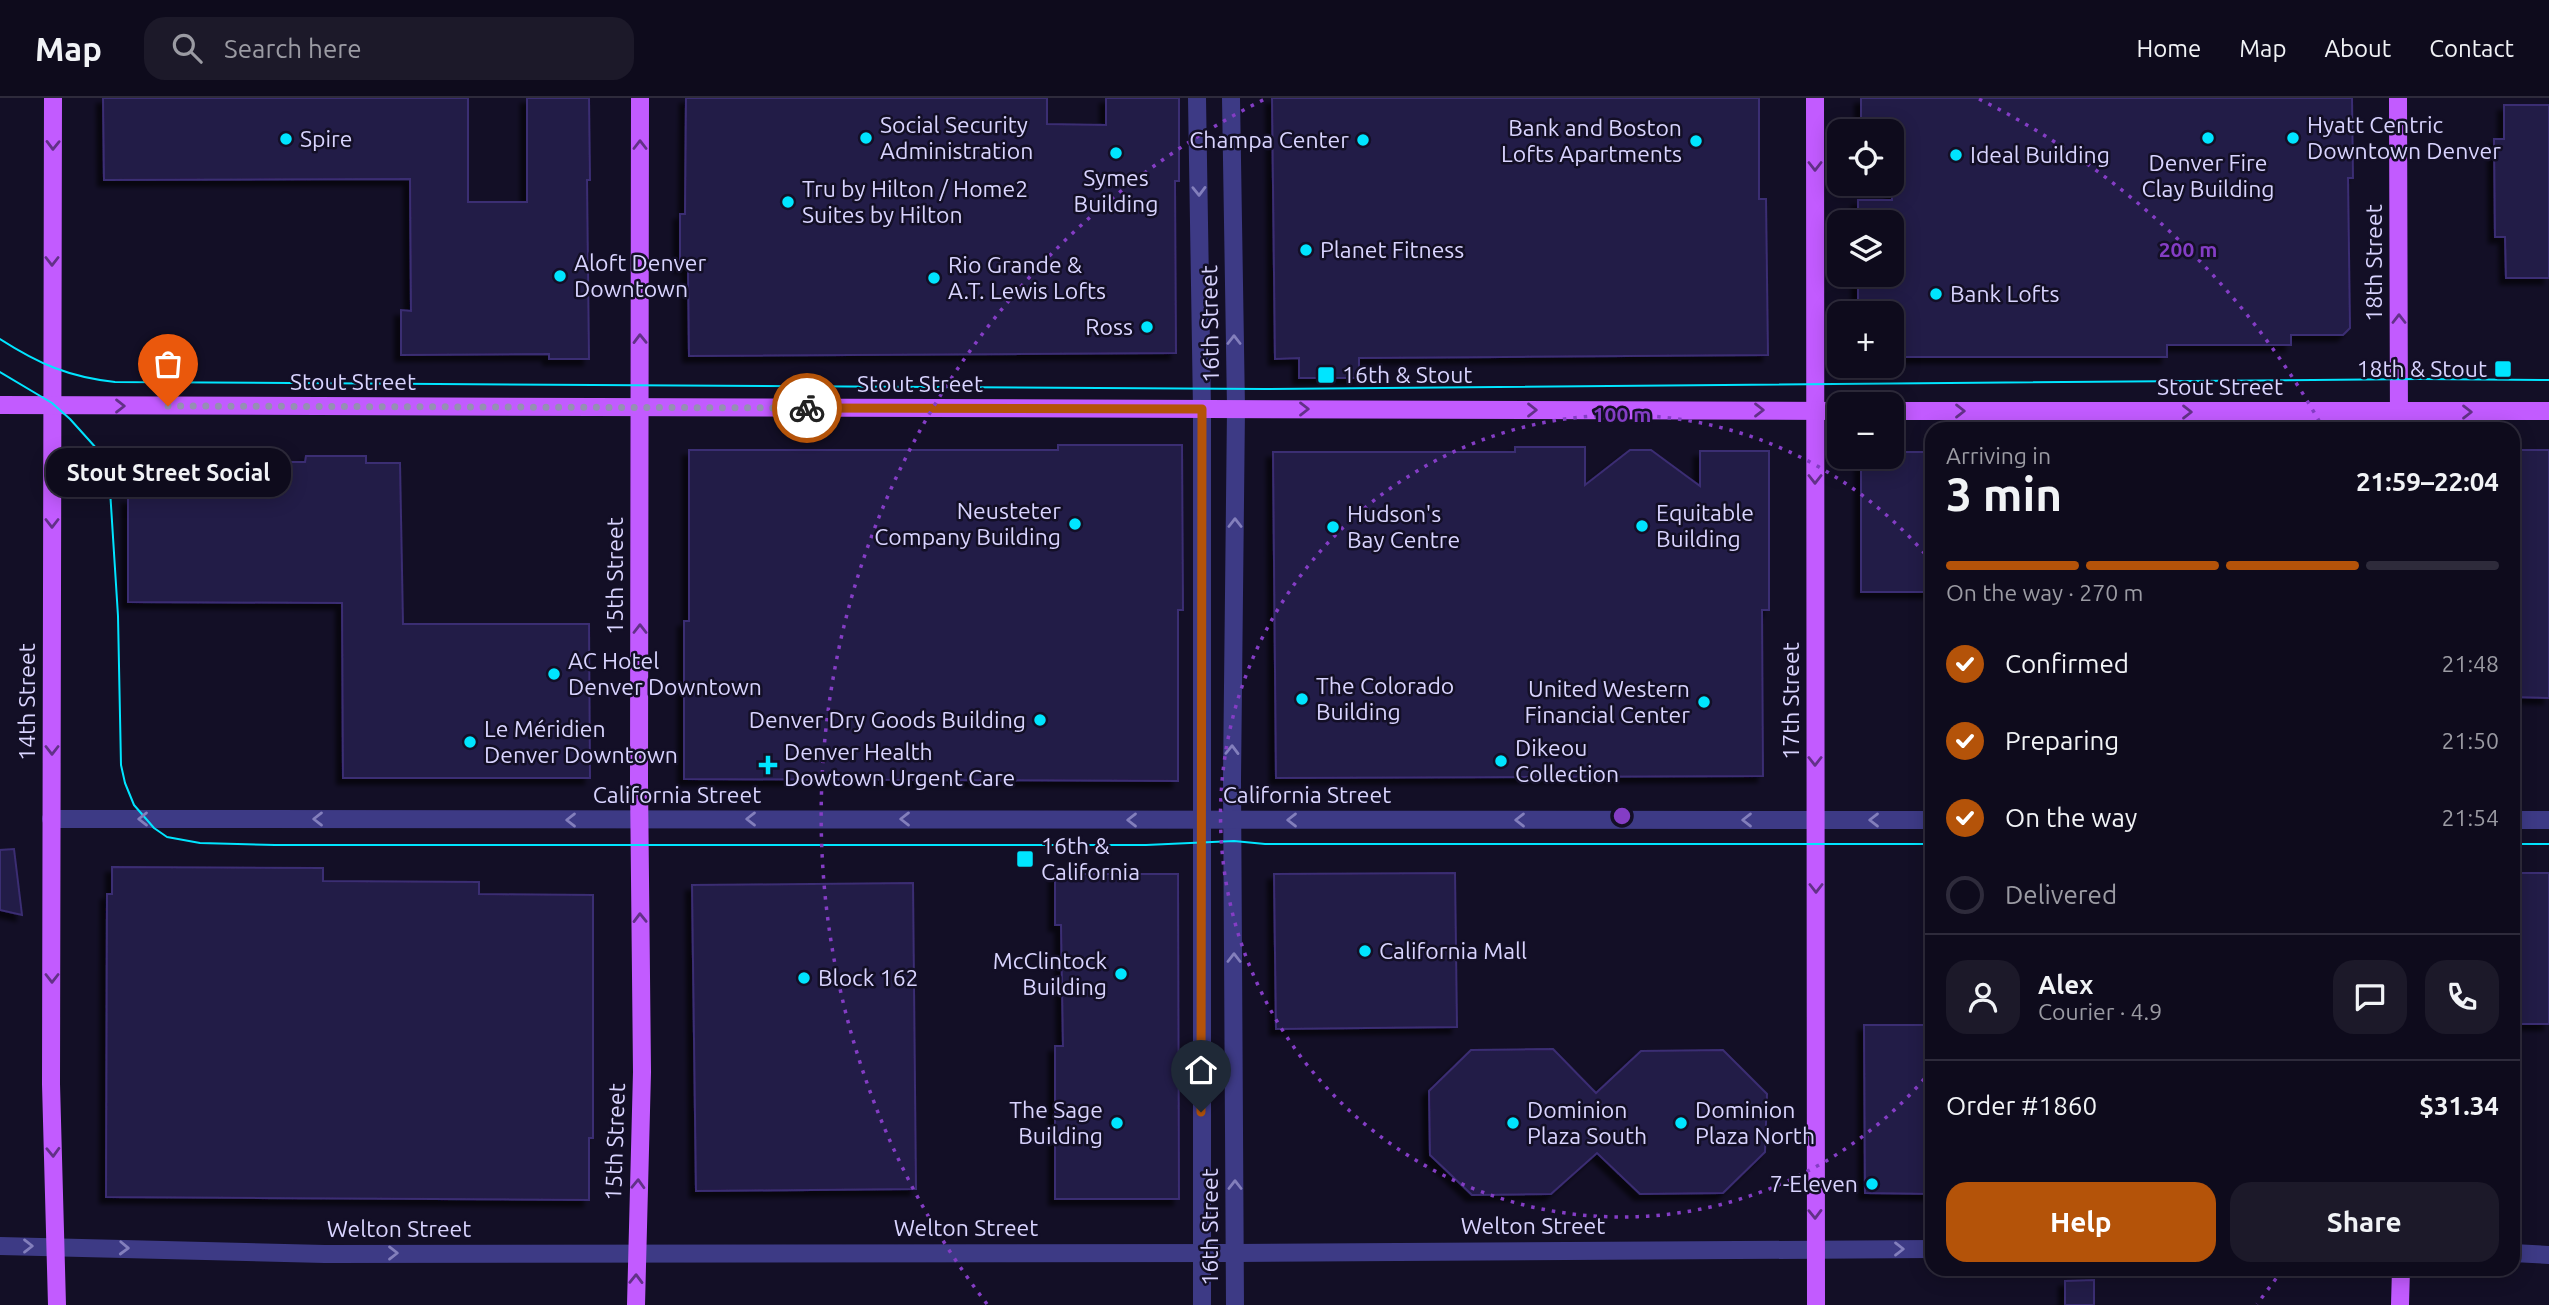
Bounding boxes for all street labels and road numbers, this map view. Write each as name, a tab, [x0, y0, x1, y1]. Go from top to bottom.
street label: 18th Street	[2361, 204, 2386, 322]
street label: 16th Street	[1196, 265, 1223, 383]
street label: Stout Street	[290, 369, 416, 394]
street label: Stout Street	[857, 371, 983, 396]
street label: Stout Street	[2157, 374, 2283, 399]
street label: 15th Street	[602, 517, 627, 635]
street label: 17th Street	[1778, 642, 1803, 760]
street label: 14th Street	[14, 643, 39, 761]
street label: California Street	[593, 782, 761, 807]
street label: California Street	[1223, 782, 1391, 807]
street label: 15th Street	[600, 1083, 629, 1201]
street label: 16th Street	[1197, 1168, 1222, 1286]
street label: Welton Street	[1461, 1213, 1605, 1238]
street label: Welton Street	[894, 1215, 1038, 1240]
street label: Welton Street	[327, 1216, 471, 1241]

